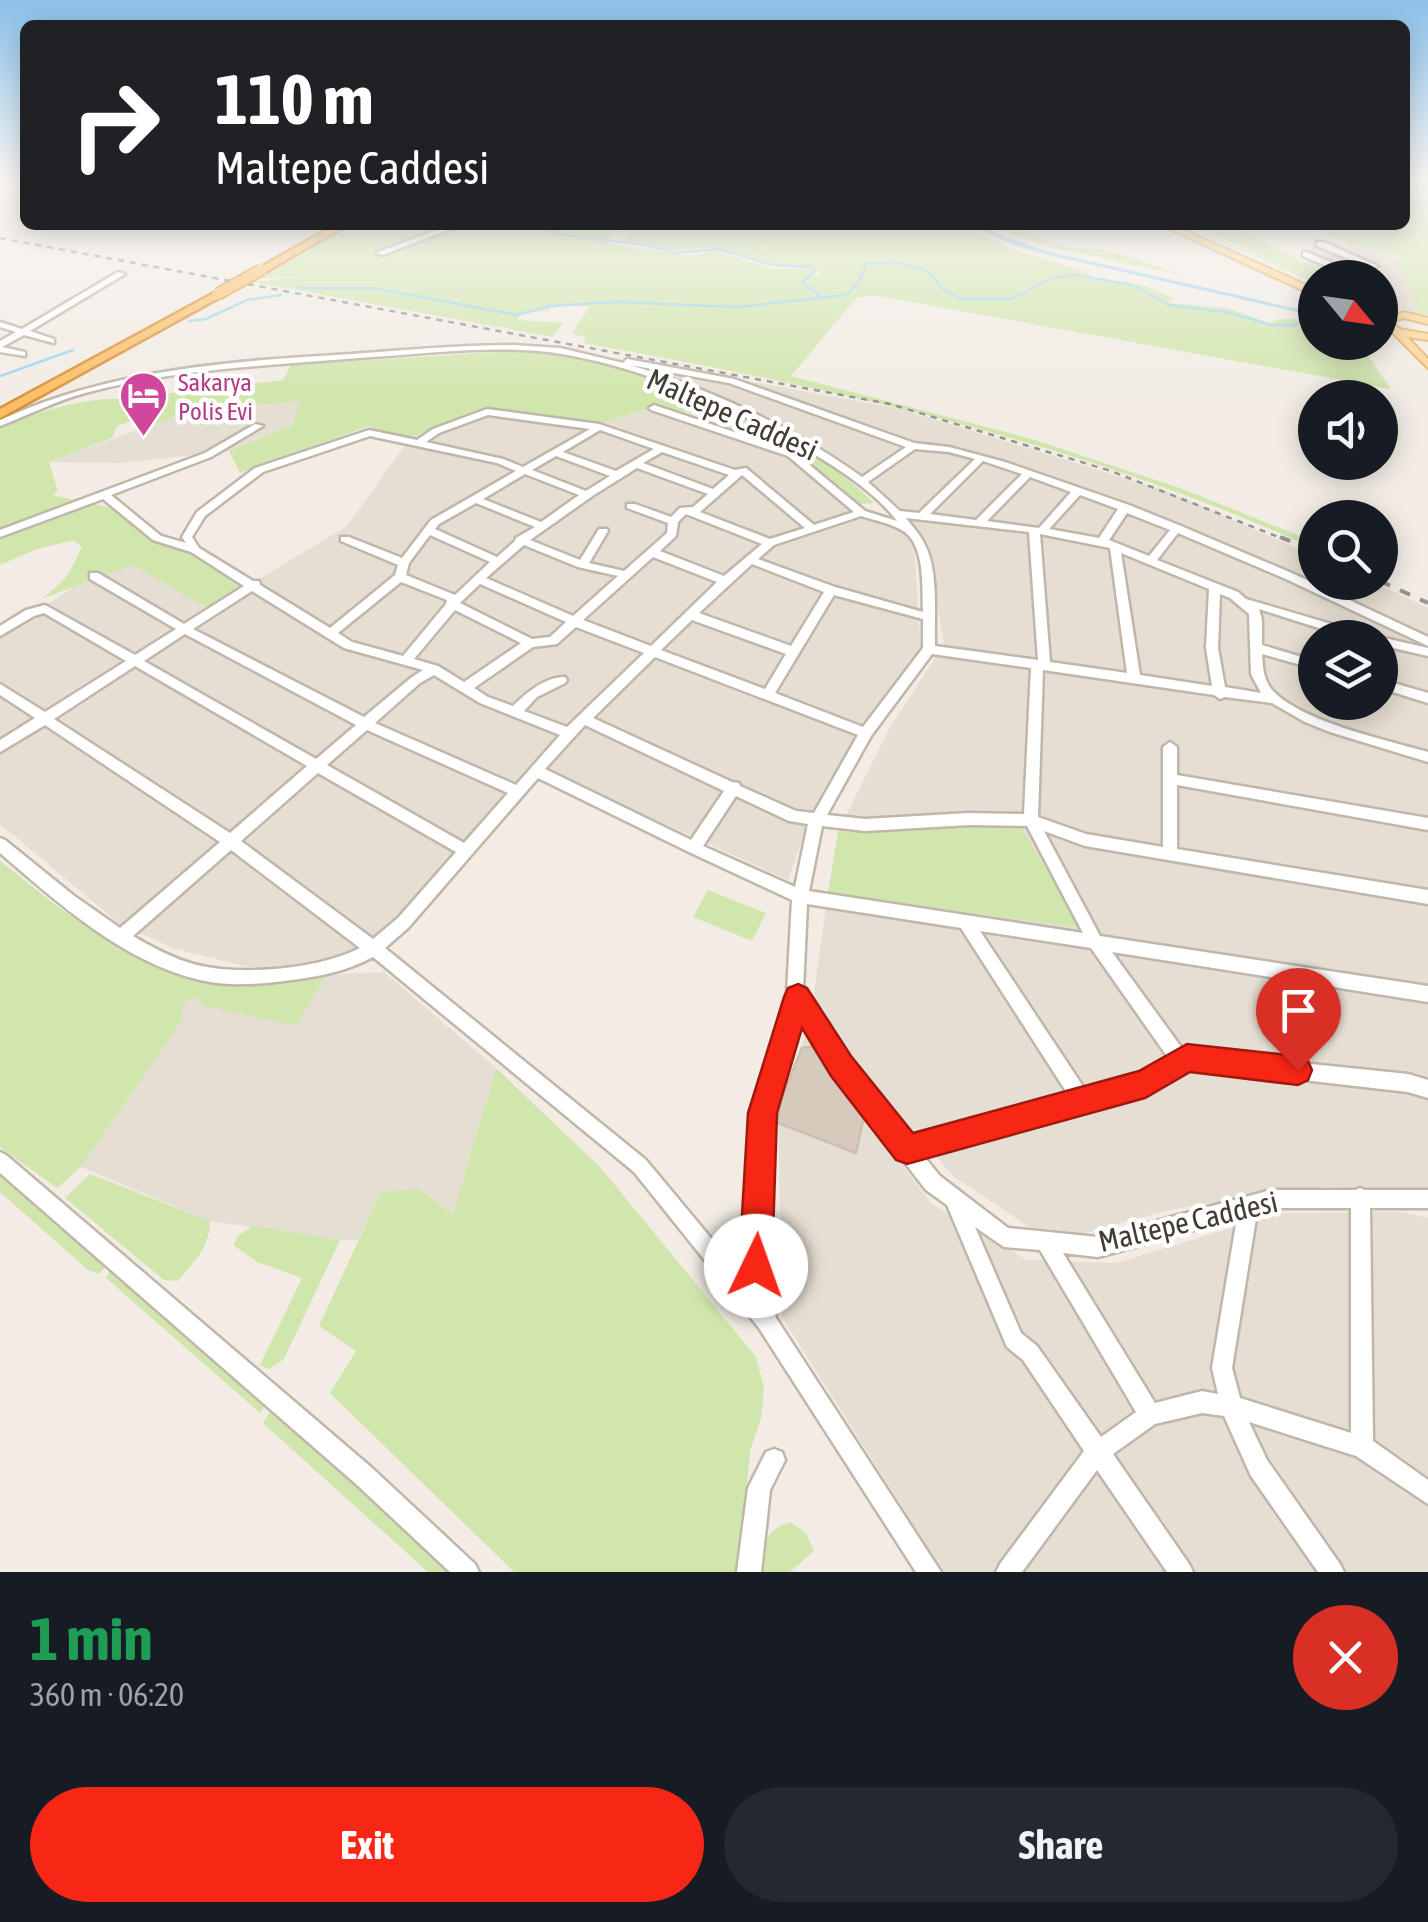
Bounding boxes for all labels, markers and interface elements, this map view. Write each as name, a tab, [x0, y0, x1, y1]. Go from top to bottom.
text: 110 m	[215, 59, 374, 139]
icon: right	[50, 60, 180, 190]
text: Maltepe Caddesi	[215, 142, 489, 194]
north arrow	[1298, 260, 1398, 360]
map controls	[1298, 260, 1398, 720]
street label: Maltepe Caddesi	[642, 361, 823, 467]
place label: Sakarya Polis Evi	[178, 368, 253, 425]
hotel icon: Sakarya Polis Evi	[117, 370, 169, 438]
button: sound	[1298, 380, 1398, 480]
button: search	[1298, 500, 1398, 600]
button: layers	[1298, 620, 1398, 720]
pin	[1256, 968, 1341, 1071]
icon: arrive	[1271, 983, 1326, 1038]
street label: Maltepe Caddesi	[1095, 1184, 1281, 1258]
position arrow	[704, 1214, 808, 1318]
text: 1 min	[30, 1604, 153, 1673]
button: close	[1293, 1605, 1398, 1710]
text: 360 m · 06:20	[30, 1676, 184, 1713]
button: Exit	[30, 1787, 704, 1902]
button: Share	[724, 1787, 1398, 1902]

